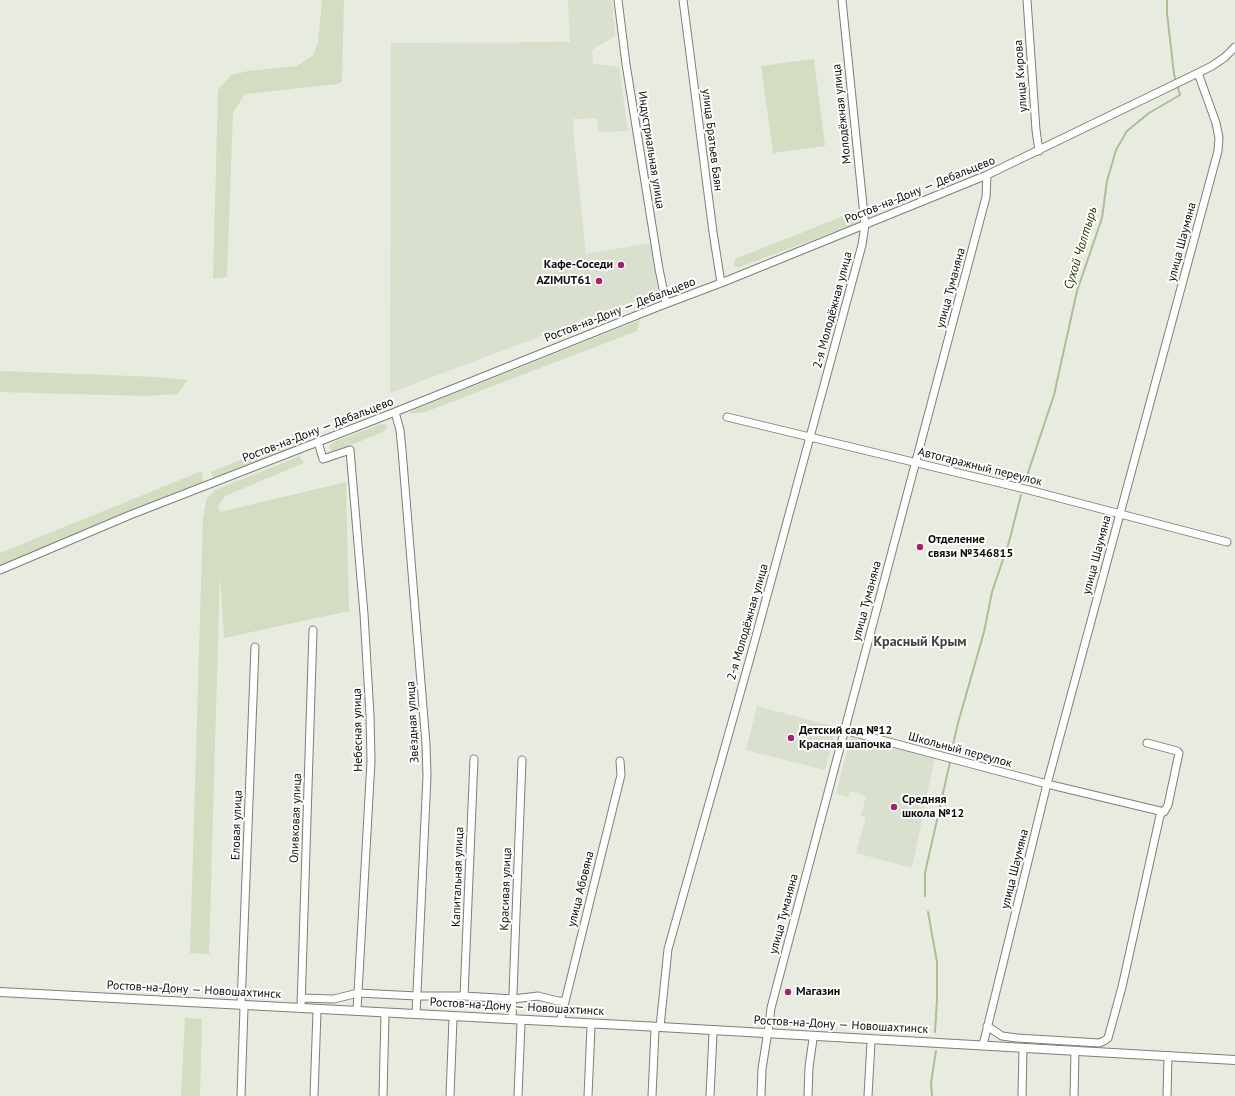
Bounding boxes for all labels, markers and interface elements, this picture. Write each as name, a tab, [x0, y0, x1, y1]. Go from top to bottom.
street label: улица Кирова	[1011, 39, 1031, 113]
street label: Молодёжная улица	[830, 63, 854, 165]
street label: улица Братьев Баян	[699, 88, 725, 192]
street label: Индустриальная улица	[635, 90, 667, 210]
street label: Ростов-на-Дону — Дебальцево	[843, 153, 997, 227]
street label: улица Шаумяна	[1164, 201, 1200, 283]
water label: Сухой Чалтырь	[1061, 205, 1101, 291]
street label: улица Туманяна	[933, 246, 969, 330]
street label: 2-я Молодёжная улица	[810, 250, 856, 370]
place label: Кафе-Соседи	[544, 258, 613, 272]
marker: Кафе-Соседи	[616, 260, 626, 270]
place label: AZIMUT61	[537, 274, 591, 288]
street label: Ростов-на-Дону — Дебальцево	[542, 274, 698, 346]
marker: AZIMUT61	[594, 276, 604, 286]
street label: Ростов-на-Дону — Дебальцево	[240, 394, 396, 466]
street label: Автогаражный переулок	[916, 445, 1044, 489]
street label: улица Шаумяна	[1079, 514, 1115, 596]
place label: Отделение связи №346815	[928, 533, 1013, 561]
marker: Отделение связи №346815	[915, 542, 925, 552]
street label: улица Туманяна	[849, 559, 885, 643]
street label: 2-я Молодёжная улица	[724, 562, 772, 682]
district label: Красный Крым	[873, 634, 967, 650]
street label: Звёздная улица	[404, 681, 422, 763]
street label: Небесная улица	[350, 688, 366, 772]
place label: Детский сад №12 Красная шапочка	[799, 724, 892, 752]
street label: Школьный переулок	[907, 729, 1013, 771]
marker: Детский сад №12 Красная шапочка	[786, 733, 796, 743]
street label: Оливковая улица	[287, 773, 305, 863]
street label: Еловая улица	[229, 790, 245, 860]
place label: Средняя школа №12	[902, 793, 964, 821]
marker: Средняя школа №12	[889, 802, 899, 812]
street label: Капитальная улица	[449, 827, 467, 927]
street label: улица Шаумяна	[998, 828, 1032, 910]
street label: Красивая улица	[497, 847, 515, 931]
street label: улица Абовяна	[565, 850, 597, 928]
street label: улица Туманяна	[766, 872, 802, 956]
street label: Ростов-на-Дону — Новошахтинск	[106, 978, 282, 1002]
place label: Магазин	[796, 985, 840, 999]
marker: Магазин	[783, 987, 793, 997]
street label: Ростов-на-Дону — Новошахтинск	[429, 995, 605, 1019]
street label: Ростов-на-Дону — Новошахтинск	[753, 1013, 929, 1037]

